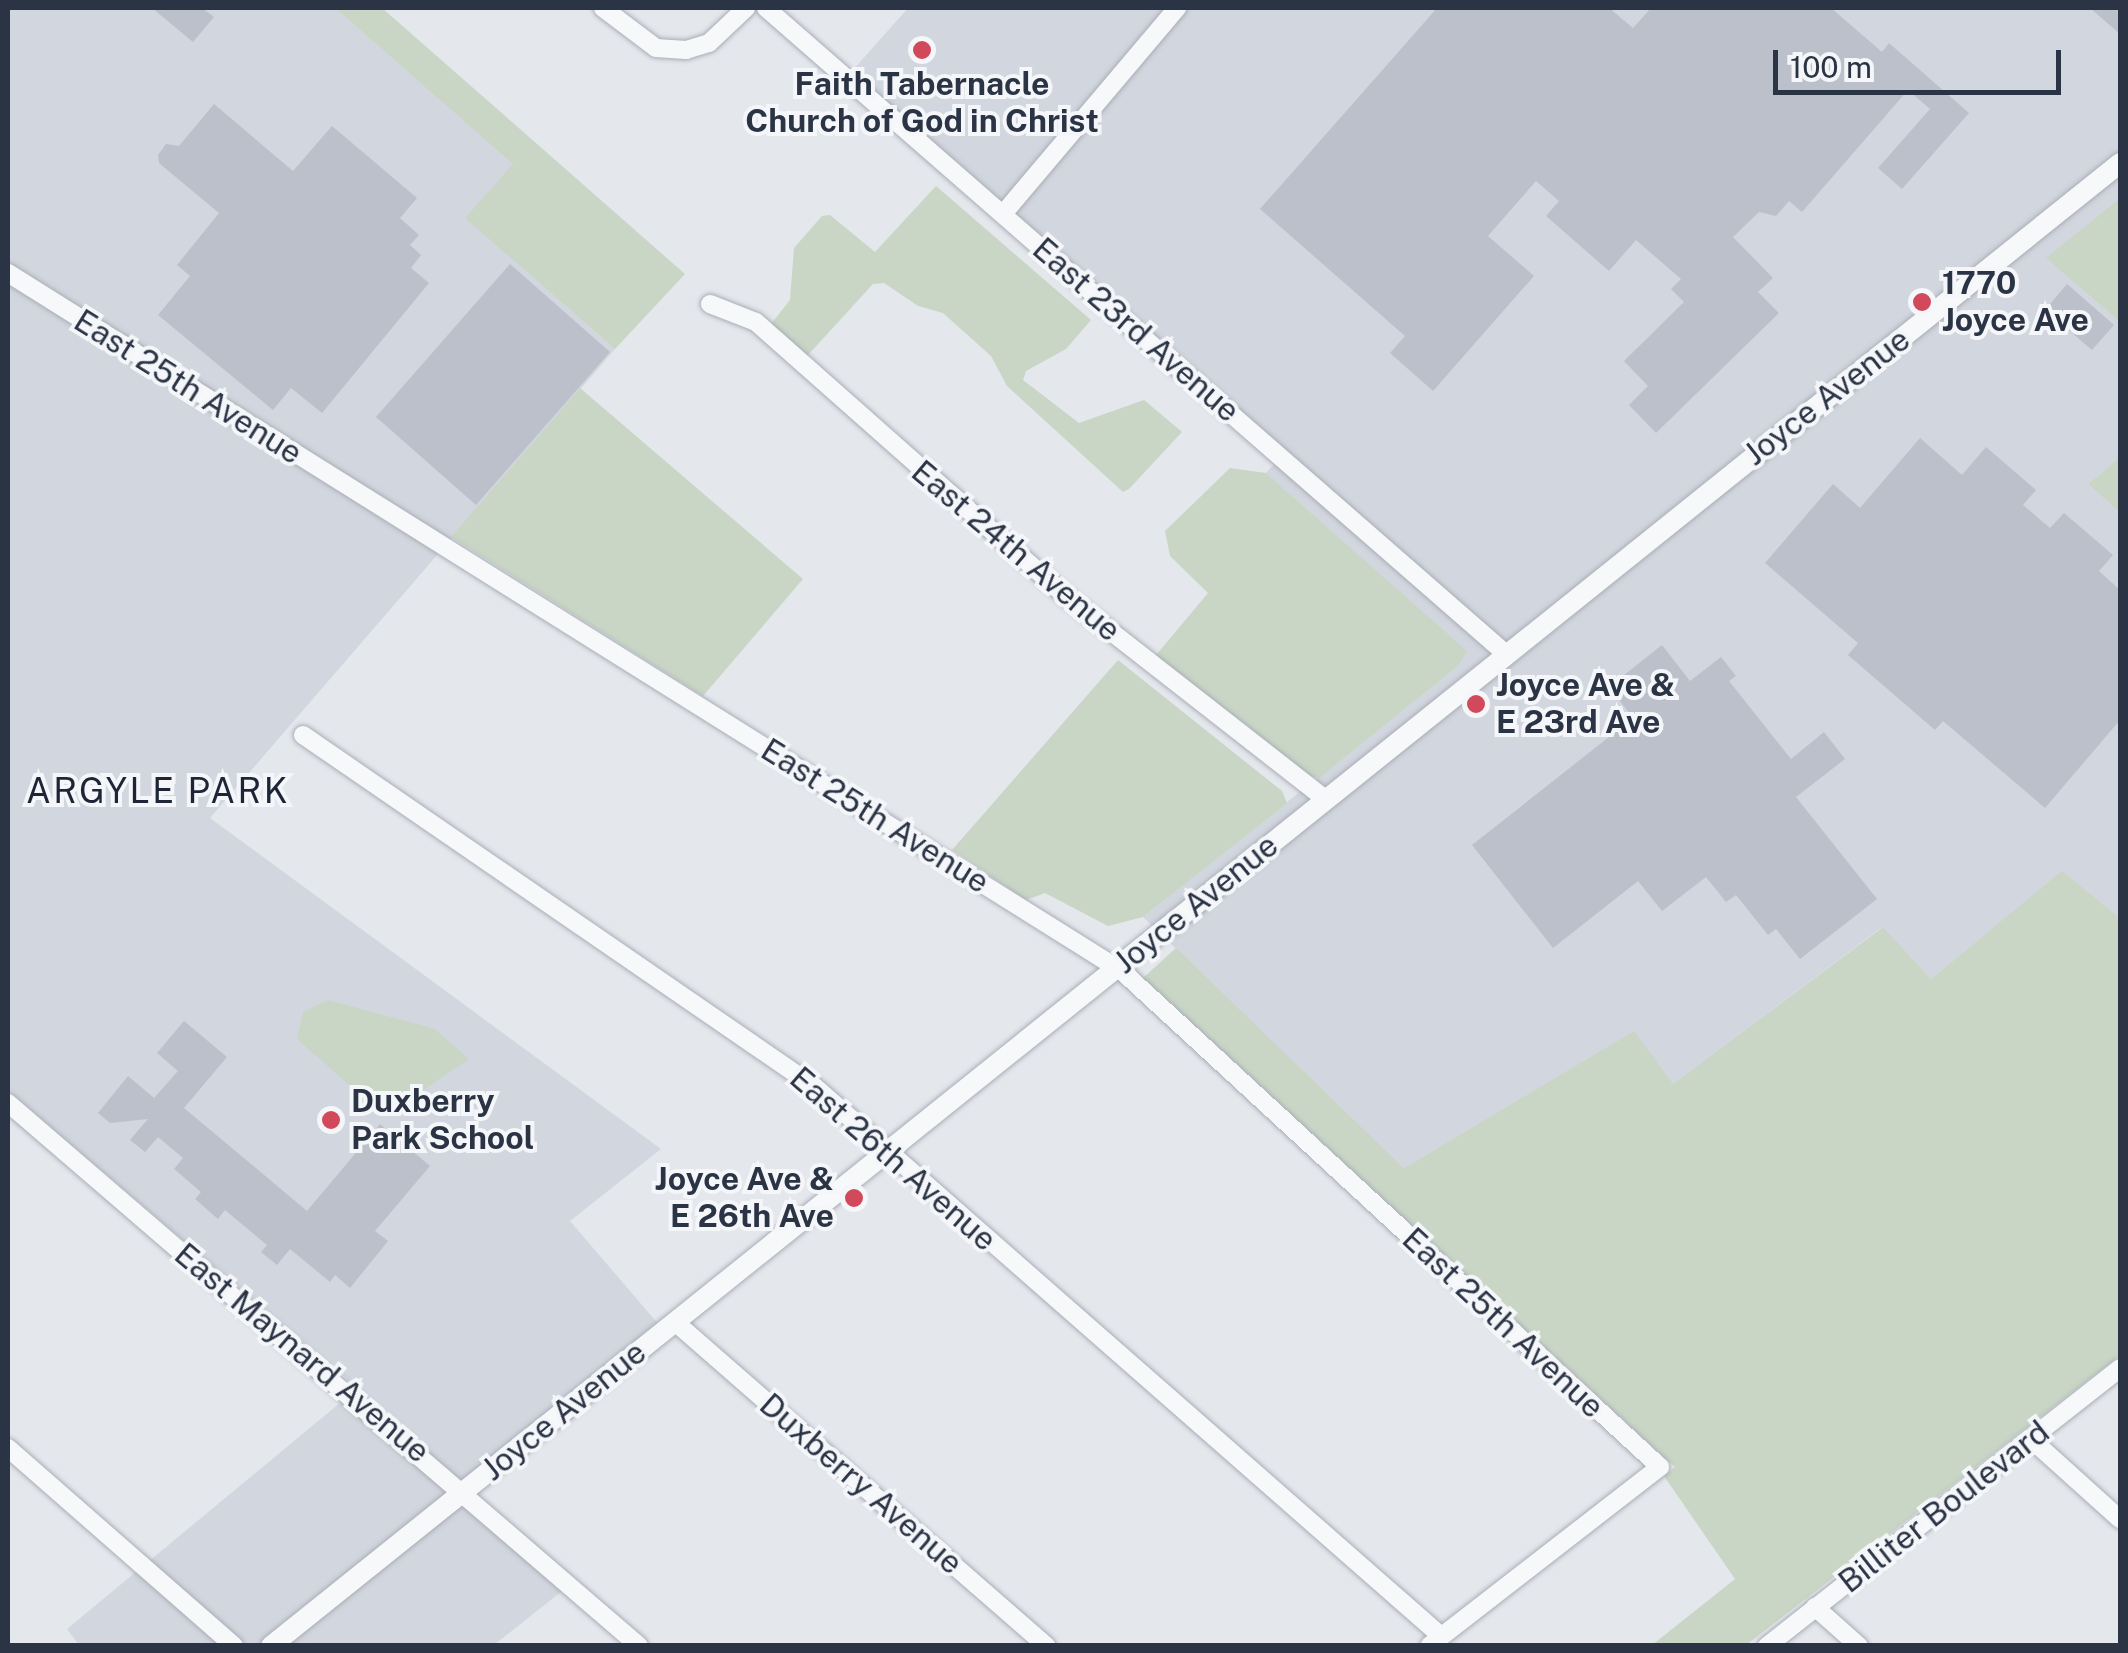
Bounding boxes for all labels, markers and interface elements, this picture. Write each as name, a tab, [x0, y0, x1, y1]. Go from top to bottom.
scale bar	[1778, 30, 2066, 92]
marker: Faith Tabernacle Church of God in Christ	[911, 39, 933, 61]
text: 100 m	[1790, 49, 1872, 85]
place label: Faith Tabernacle Church of God in Christ	[745, 66, 1099, 141]
street label: East 23rd Avenue	[1025, 230, 1247, 430]
place label: 1770 Joyce Ave	[1942, 265, 2089, 340]
marker: 1770 Joyce Ave	[1911, 291, 1933, 313]
street label: East 25th Avenue	[67, 301, 309, 473]
street label: Joyce Avenue	[1736, 320, 1918, 474]
street label: East 24th Avenue	[904, 452, 1128, 650]
place label: Joyce Ave & E 23rd Ave	[1496, 667, 1675, 742]
marker: Joyce Ave & E 23rd Ave	[1465, 693, 1487, 715]
street label: East 25th Avenue	[754, 730, 996, 902]
district label: ARGYLE PARK	[26, 770, 290, 812]
street label: Joyce Avenue	[1106, 826, 1286, 982]
street label: East 26th Avenue	[782, 1059, 1004, 1259]
place label: Duxberry Park School	[351, 1083, 534, 1158]
marker: Duxberry Park School	[320, 1109, 342, 1131]
place label: Joyce Ave & E 26th Ave	[655, 1161, 834, 1236]
marker: Joyce Ave & E 26th Ave	[843, 1187, 865, 1209]
street label: East 25th Avenue	[1394, 1220, 1612, 1426]
street label: East Maynard Avenue	[167, 1235, 437, 1471]
street label: Joyce Avenue	[474, 1333, 654, 1489]
street label: Duxberry Avenue	[752, 1385, 970, 1583]
street label: Billiter Boulevard	[1831, 1413, 2057, 1601]

